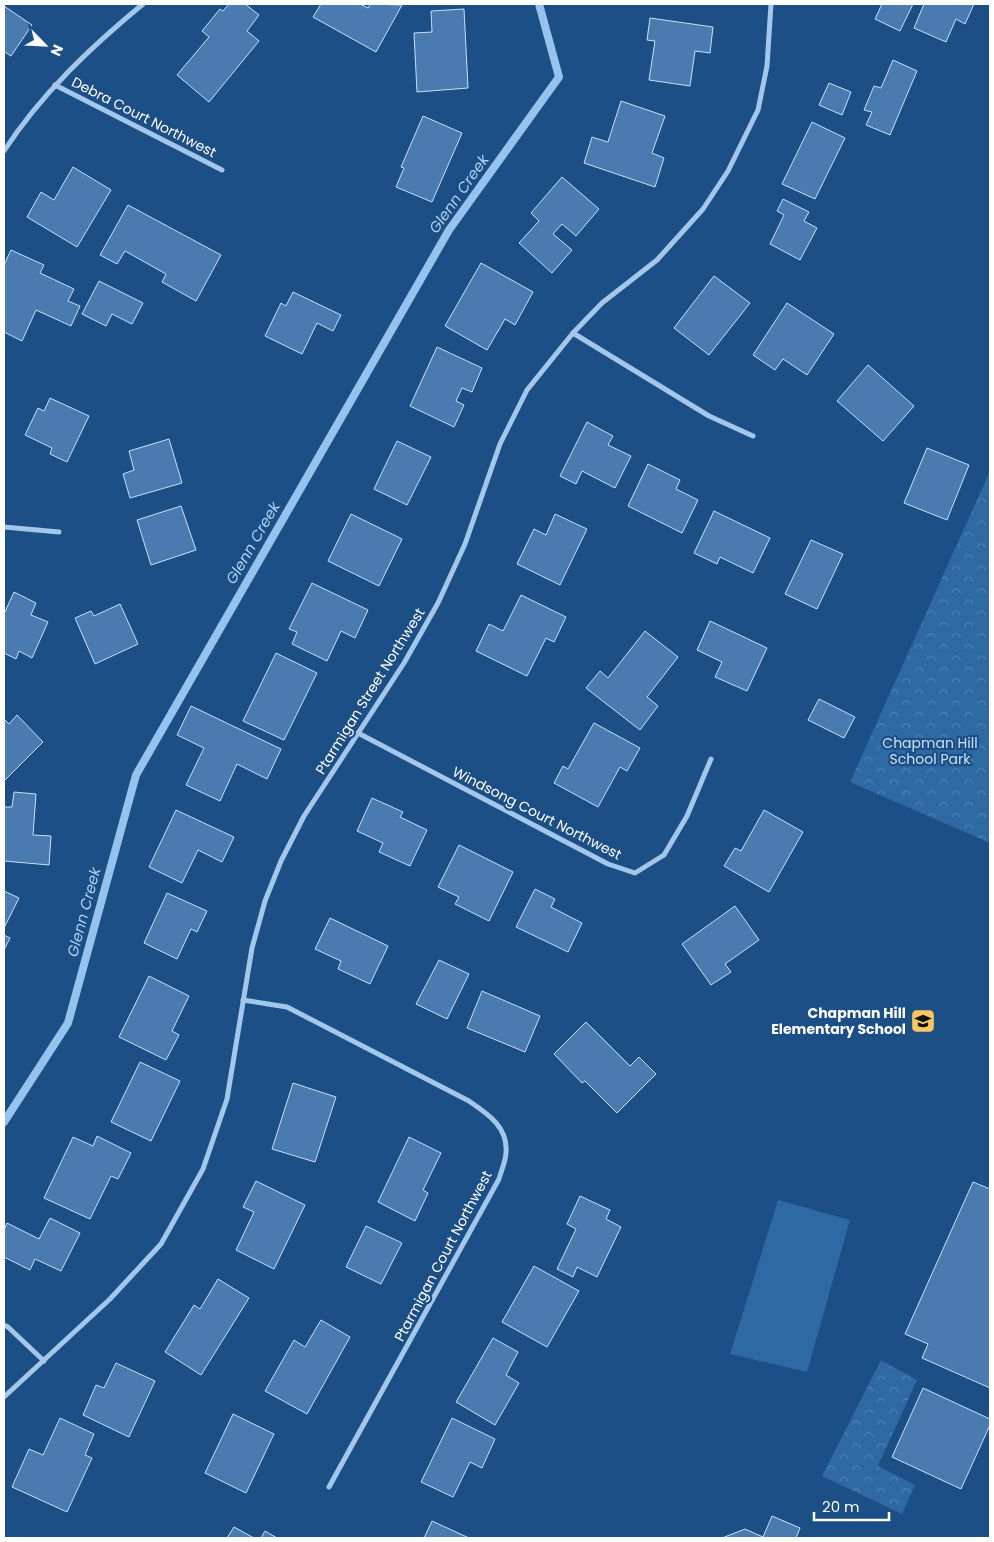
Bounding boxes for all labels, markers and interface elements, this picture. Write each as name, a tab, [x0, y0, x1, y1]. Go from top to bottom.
north arrow	[20, 20, 70, 70]
text: N	[46, 41, 68, 59]
street label: Debra Court Northwest	[68, 72, 220, 162]
water label: Glenn Creek	[424, 149, 494, 237]
water label: Glenn Creek	[221, 497, 285, 588]
street label: Ptarmigan Street Northwest	[310, 604, 430, 778]
park label: Chapman Hill School Park	[882, 733, 978, 769]
street label: Windsong Court Northwest	[449, 762, 625, 864]
water label: Glenn Creek	[61, 864, 106, 959]
place label: Chapman Hill Elementary School	[771, 1003, 906, 1039]
school or university icon: Chapman Hill Elementary School	[910, 1008, 936, 1034]
street label: Ptarmigan Court Northwest	[389, 1167, 497, 1345]
scale bar	[814, 1490, 889, 1522]
text: 20 m	[822, 1496, 860, 1517]

